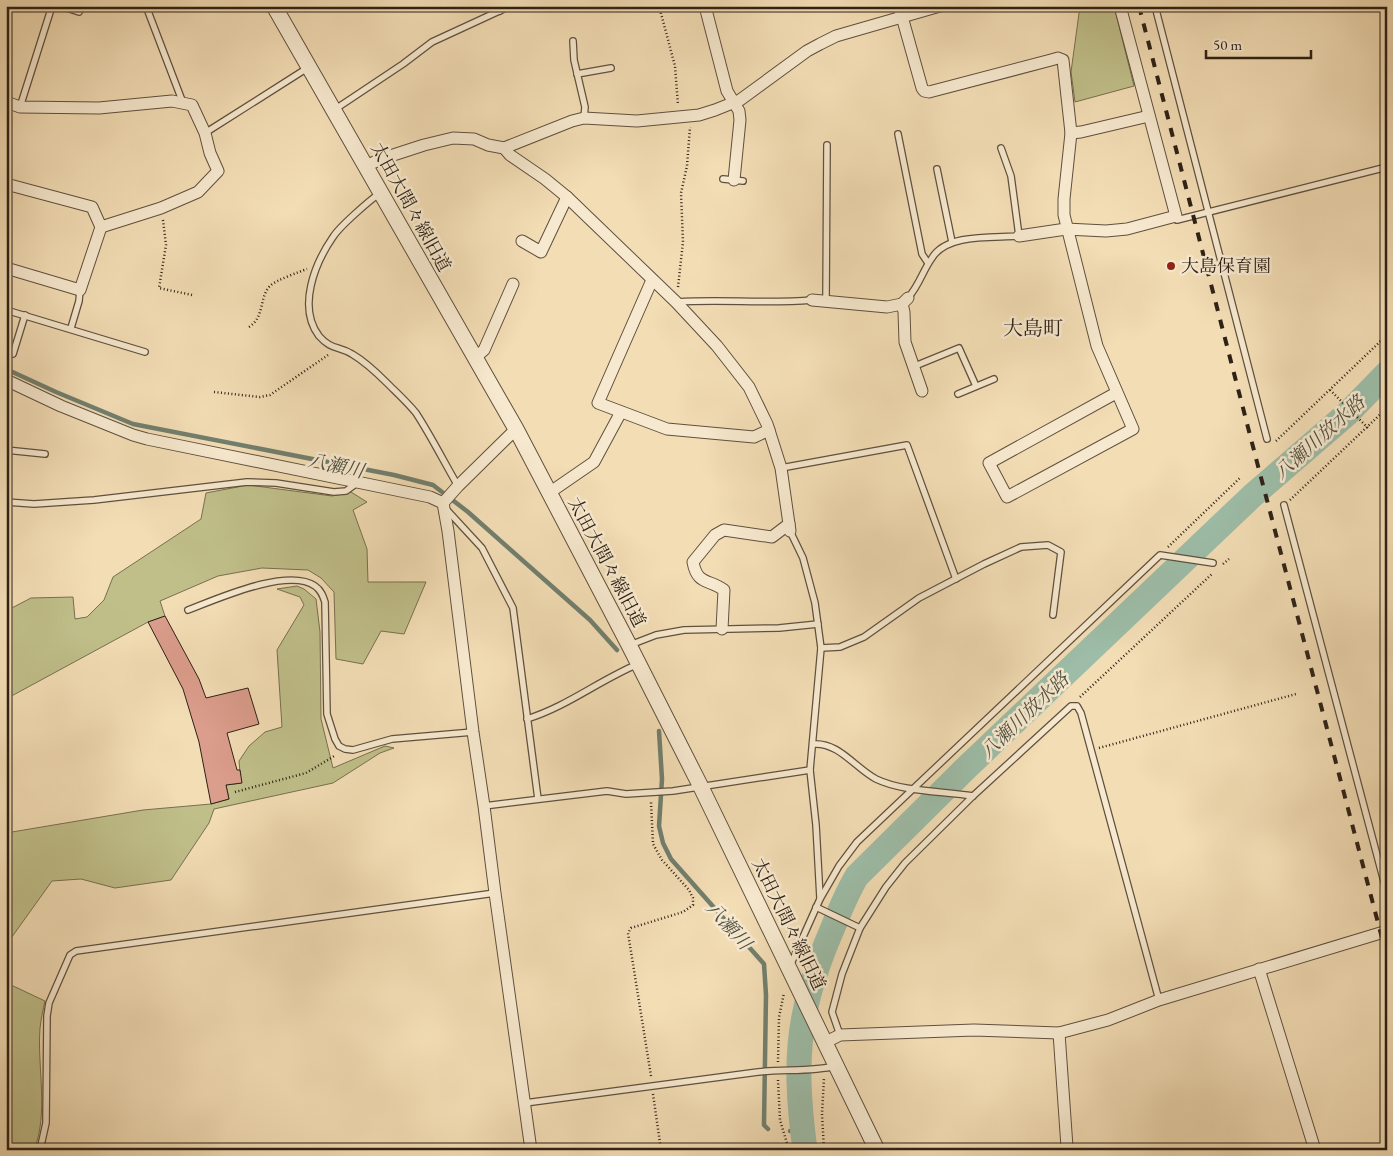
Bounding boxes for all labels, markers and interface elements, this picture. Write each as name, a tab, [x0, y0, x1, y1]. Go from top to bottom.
scale bar	[1206, 28, 1310, 60]
text: 50 m	[1213, 35, 1242, 54]
street label: 太田大間々線旧道	[366, 138, 456, 275]
place label: 大島保育園	[1181, 254, 1271, 277]
marker: 大島保育園	[1165, 260, 1177, 272]
district label: 大島町	[1003, 315, 1063, 341]
water label: 八瀬川放水路	[1269, 389, 1372, 485]
water label: 八瀬川	[305, 447, 368, 484]
street label: 太田大間々線旧道	[563, 493, 651, 631]
water label: 八瀬川放水路	[975, 665, 1075, 764]
street label: 太田大間々線旧道	[748, 854, 831, 994]
water label: 八瀬川	[700, 896, 758, 956]

